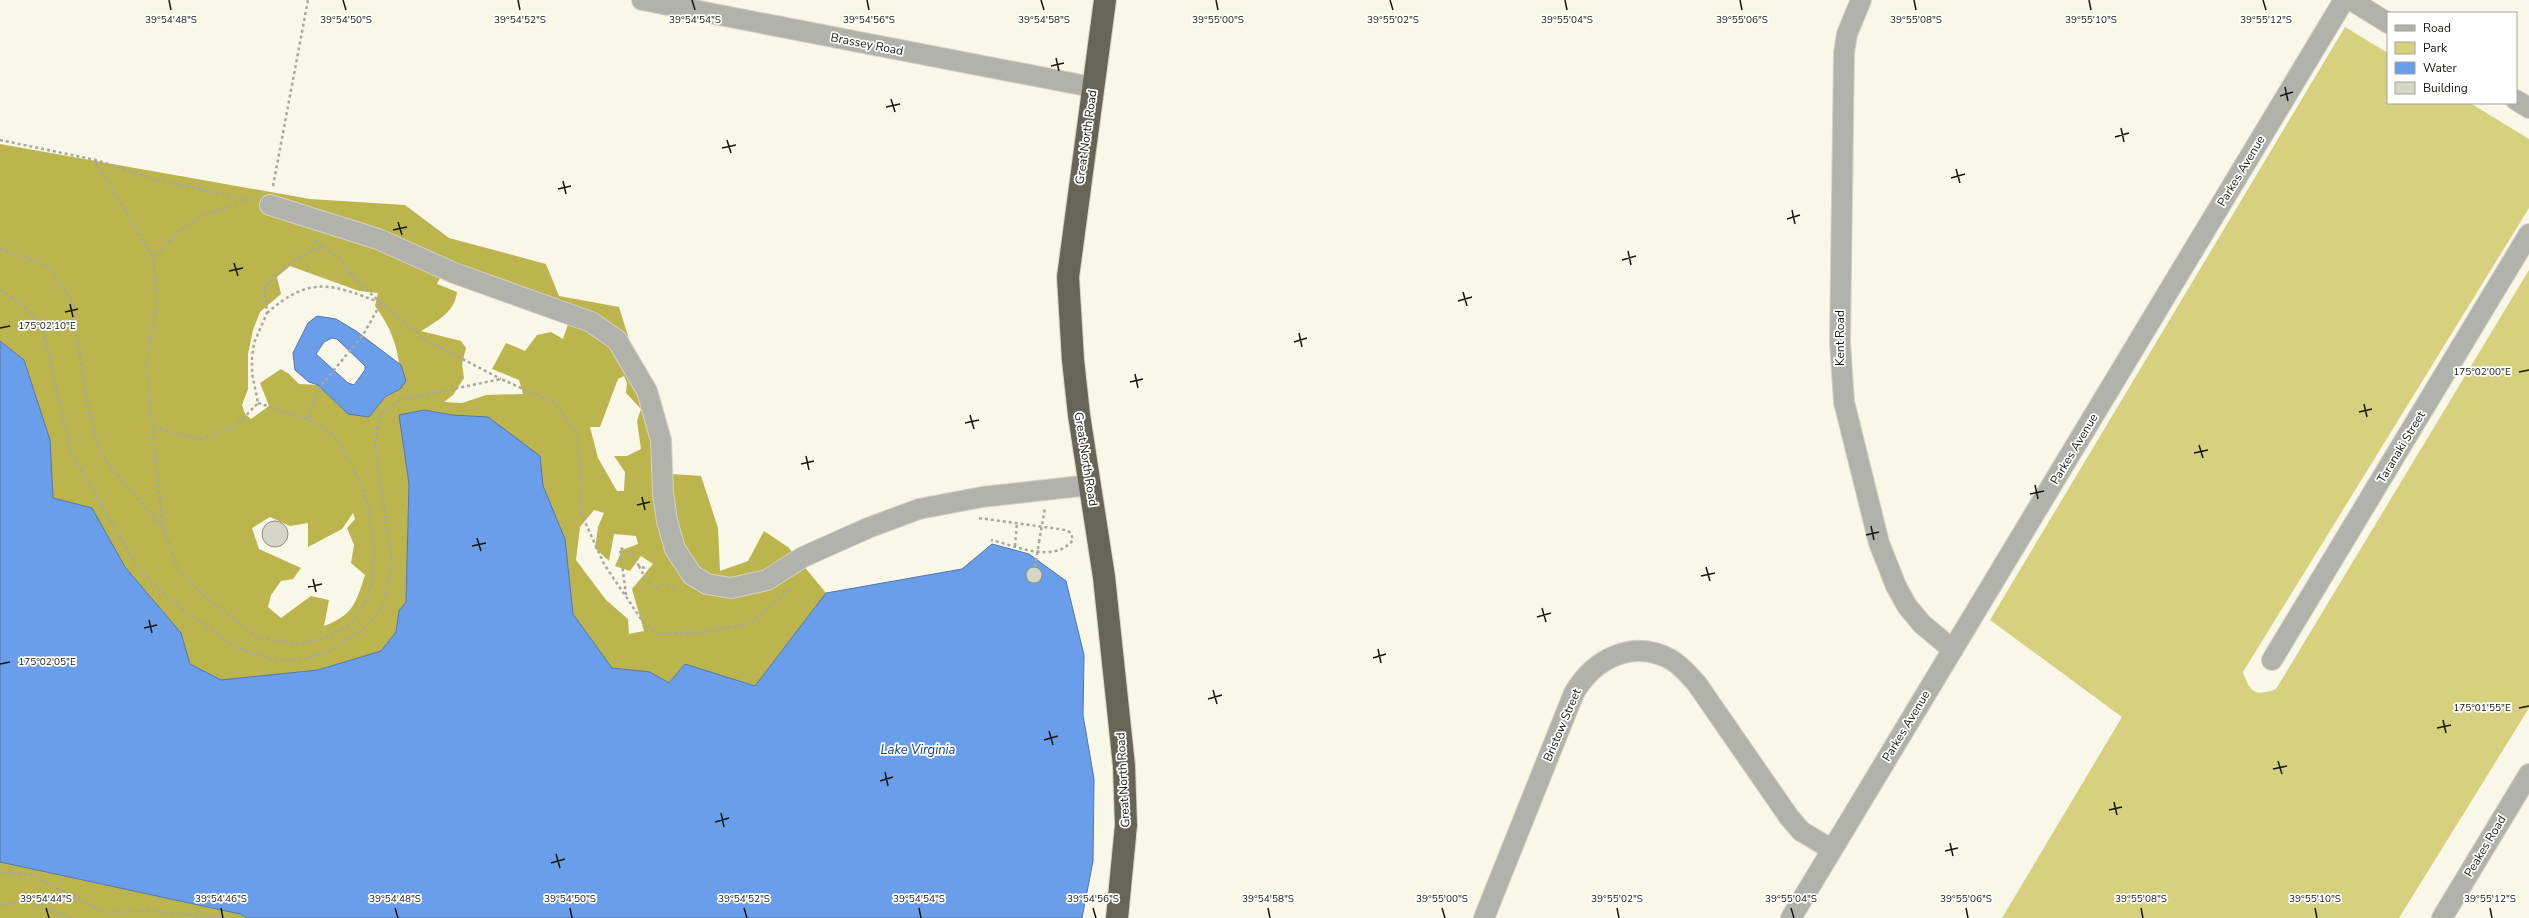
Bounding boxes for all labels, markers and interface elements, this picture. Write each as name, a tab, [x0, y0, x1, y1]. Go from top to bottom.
legend	[2387, 12, 2517, 104]
text: 39°54'48"S	[145, 13, 197, 27]
text: 39°54'50"S	[320, 13, 372, 27]
text: 39°54'52"S	[494, 13, 546, 27]
text: 39°54'54"S	[669, 13, 721, 27]
text: 39°54'56"S	[843, 13, 895, 27]
text: 39°54'58"S	[1018, 13, 1070, 27]
text: 39°55'00"S	[1192, 13, 1244, 27]
text: 39°55'02"S	[1367, 13, 1419, 27]
text: 39°55'04"S	[1541, 13, 1593, 27]
text: 39°55'06"S	[1716, 13, 1768, 27]
text: 39°55'08"S	[1890, 13, 1942, 27]
text: 39°55'10"S	[2065, 13, 2117, 27]
text: 39°55'12"S	[2240, 13, 2292, 27]
text: Road	[2423, 20, 2451, 36]
street label: Brassey Road	[829, 29, 905, 59]
text: Park	[2423, 40, 2448, 56]
text: Water	[2423, 60, 2457, 76]
text: Building	[2423, 80, 2468, 96]
street label: Great North Road	[1071, 89, 1101, 185]
street label: Parkes Avenue	[2214, 133, 2268, 209]
street label: Kent Road	[1832, 310, 1848, 366]
text: 175°02'10"E	[18, 319, 76, 333]
text: 175°02'00"E	[2453, 365, 2511, 379]
street label: Taranaki Street	[2373, 407, 2429, 486]
street label: Great North Road	[1071, 411, 1101, 507]
street label: Parkes Avenue	[2047, 411, 2101, 487]
text: 175°02'05"E	[18, 655, 76, 669]
street label: Bristow Street	[1539, 685, 1585, 764]
street label: Parkes Avenue	[1879, 688, 1933, 764]
text: 175°01'55"E	[2453, 701, 2511, 715]
street label: Great North Road	[1113, 732, 1133, 828]
water label: Lake Virginia	[880, 741, 956, 759]
street label: Peakes Road	[2460, 812, 2510, 880]
text: 39°54'44"S	[20, 892, 72, 906]
text: 39°54'46"S	[195, 892, 247, 906]
text: 39°54'48"S	[369, 892, 421, 906]
text: 39°54'50"S	[544, 892, 596, 906]
text: 39°54'52"S	[718, 892, 770, 906]
text: 39°54'54"S	[893, 892, 945, 906]
text: 39°54'56"S	[1067, 892, 1119, 906]
text: 39°54'58"S	[1242, 892, 1294, 906]
text: 39°55'00"S	[1416, 892, 1468, 906]
text: 39°55'02"S	[1591, 892, 1643, 906]
text: 39°55'04"S	[1765, 892, 1817, 906]
text: 39°55'06"S	[1940, 892, 1992, 906]
text: 39°55'08"S	[2115, 892, 2167, 906]
text: 39°55'10"S	[2289, 892, 2341, 906]
text: 39°55'12"S	[2464, 892, 2516, 906]

